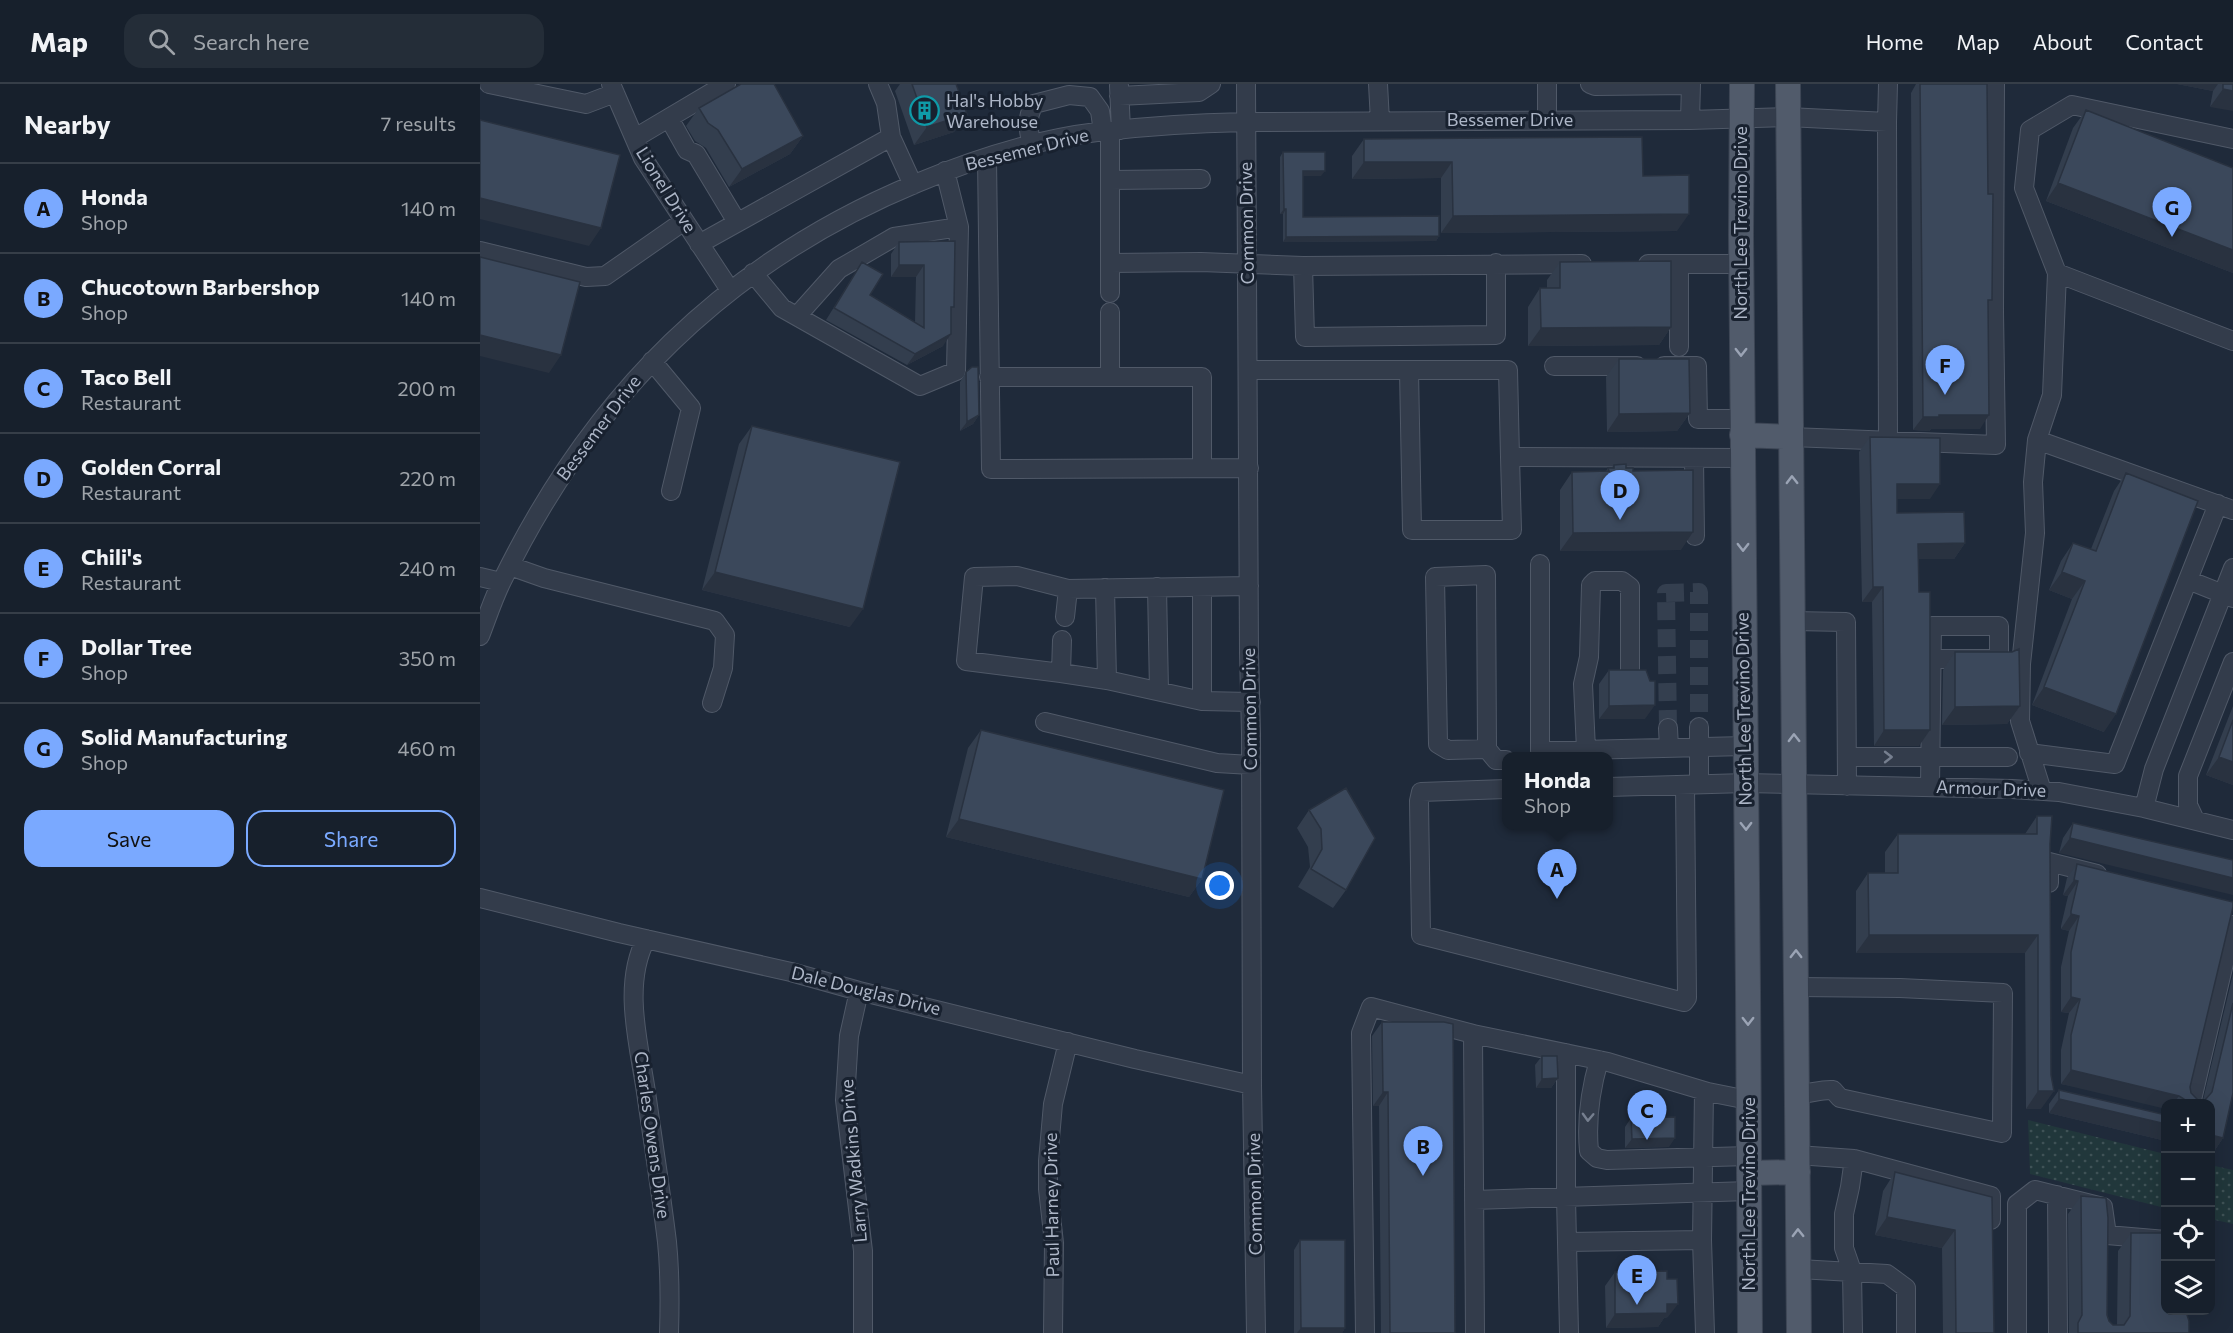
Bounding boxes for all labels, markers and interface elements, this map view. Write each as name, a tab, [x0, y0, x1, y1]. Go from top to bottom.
search box	[124, 14, 544, 68]
text: Map	[30, 24, 88, 58]
icon: search	[145, 25, 178, 58]
text: Search here	[193, 28, 309, 55]
text: Home	[1866, 29, 1923, 54]
text: Map	[1956, 29, 2000, 54]
text: About	[2033, 29, 2092, 54]
text: Contact	[2125, 29, 2203, 54]
place label: Hal's Hobby Warehouse	[946, 89, 1043, 132]
building icon: Hal's Hobby Warehouse	[909, 95, 941, 127]
text: Nearby	[24, 108, 111, 139]
street label: Bessemer Drive	[1447, 108, 1573, 130]
text: 7 results	[381, 111, 456, 135]
street label: Bessemer Drive	[963, 123, 1091, 175]
street label: North Lee Trevino Drive	[1729, 126, 1751, 320]
street label: Lionel Drive	[632, 143, 702, 236]
street label: Common Drive	[1234, 162, 1258, 284]
text: Honda	[81, 183, 148, 210]
pin: G	[2152, 188, 2192, 237]
text: A	[36, 196, 51, 220]
text: 140 m	[401, 196, 456, 220]
text: Shop	[81, 210, 128, 234]
text: Chucotown Barbershop	[81, 273, 320, 300]
text: B	[37, 286, 50, 310]
text: 140 m	[401, 286, 456, 310]
text: Shop	[81, 300, 128, 324]
pin: F	[1926, 346, 1964, 395]
one-way arrow	[1735, 348, 1748, 357]
text: Taco Bell	[81, 363, 171, 390]
street label: Bessemer Drive	[551, 370, 645, 484]
text: C	[37, 376, 50, 400]
text: 200 m	[398, 376, 456, 400]
text: Restaurant	[81, 390, 181, 414]
text: Golden Corral	[81, 453, 221, 480]
text: D	[36, 466, 51, 490]
text: 220 m	[400, 466, 456, 490]
pin: D	[1600, 470, 1640, 520]
one-way arrow	[1786, 475, 1798, 484]
text: Restaurant	[81, 480, 181, 504]
text: Chili's	[81, 543, 142, 570]
one-way arrow	[1737, 543, 1749, 552]
text: E	[38, 556, 49, 580]
text: 240 m	[399, 556, 456, 580]
text: Restaurant	[81, 570, 181, 594]
street label: North Lee Trevino Drive	[1730, 612, 1756, 806]
text: Dollar Tree	[81, 633, 192, 660]
text: F	[38, 646, 49, 670]
text: 350 m	[399, 646, 456, 670]
street label: Common Drive	[1237, 648, 1261, 770]
text: Shop	[81, 660, 128, 684]
text: Solid Manufacturing	[81, 723, 287, 750]
one-way arrow	[1788, 733, 1800, 742]
text: G	[36, 736, 51, 760]
text: 460 m	[398, 736, 456, 760]
text: Shop	[81, 750, 128, 774]
one-way arrow	[1884, 750, 1893, 763]
popup	[1502, 752, 1613, 830]
text: Honda	[1524, 766, 1591, 793]
street label: Armour Drive	[1936, 775, 2047, 801]
text: Shop	[1524, 793, 1571, 817]
button: Save	[24, 810, 234, 867]
button: Share	[246, 810, 456, 867]
one-way arrow	[1740, 822, 1752, 831]
pin: A	[1538, 850, 1576, 899]
your location	[1205, 871, 1234, 900]
one-way arrow	[1790, 949, 1802, 958]
street label: Dale Douglas Drive	[789, 961, 943, 1019]
one-way arrow	[1742, 1017, 1754, 1026]
street label: Charles Owens Drive	[630, 1050, 676, 1220]
street label: Larry Wadkins Drive	[835, 1078, 871, 1244]
pin: C	[1628, 1090, 1666, 1140]
street label: North Lee Trevino Drive	[1737, 1097, 1759, 1291]
map controls	[2161, 1099, 2215, 1315]
button: +	[2161, 1099, 2215, 1153]
one-way arrow	[1581, 1113, 1594, 1122]
pin: B	[1404, 1126, 1442, 1176]
street label: Paul Harney Drive	[1039, 1132, 1063, 1278]
street label: Common Drive	[1242, 1133, 1266, 1255]
button: −	[2161, 1153, 2215, 1207]
button: locate	[2161, 1207, 2215, 1261]
one-way arrow	[1792, 1228, 1804, 1237]
pin: E	[1618, 1256, 1656, 1305]
button: layers	[2161, 1261, 2215, 1315]

